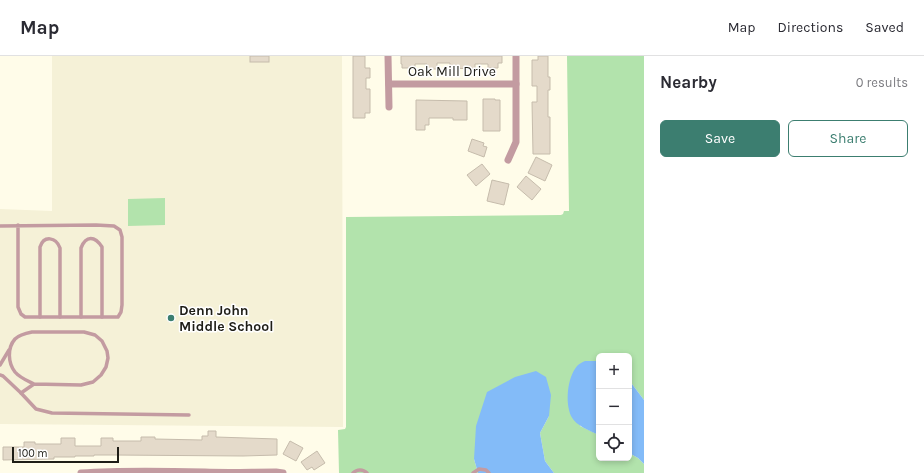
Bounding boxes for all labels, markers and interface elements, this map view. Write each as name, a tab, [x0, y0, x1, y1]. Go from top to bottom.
text: Map	[20, 17, 59, 39]
text: Map	[728, 19, 756, 36]
text: Directions	[778, 19, 843, 36]
text: Saved	[865, 19, 904, 36]
street label: Oak Mill Drive	[408, 63, 496, 80]
text: Nearby	[660, 72, 717, 92]
text: 0 results	[856, 75, 908, 90]
button: Save	[660, 120, 780, 157]
button: Share	[788, 120, 908, 157]
place label: Denn John Middle School	[179, 302, 273, 335]
marker: Denn John Middle School	[166, 313, 176, 323]
map controls	[596, 353, 632, 461]
button: +	[596, 353, 632, 389]
button: −	[596, 389, 632, 425]
button: locate	[596, 425, 632, 461]
scale bar	[12, 445, 119, 464]
text: 100 m	[18, 447, 48, 460]

